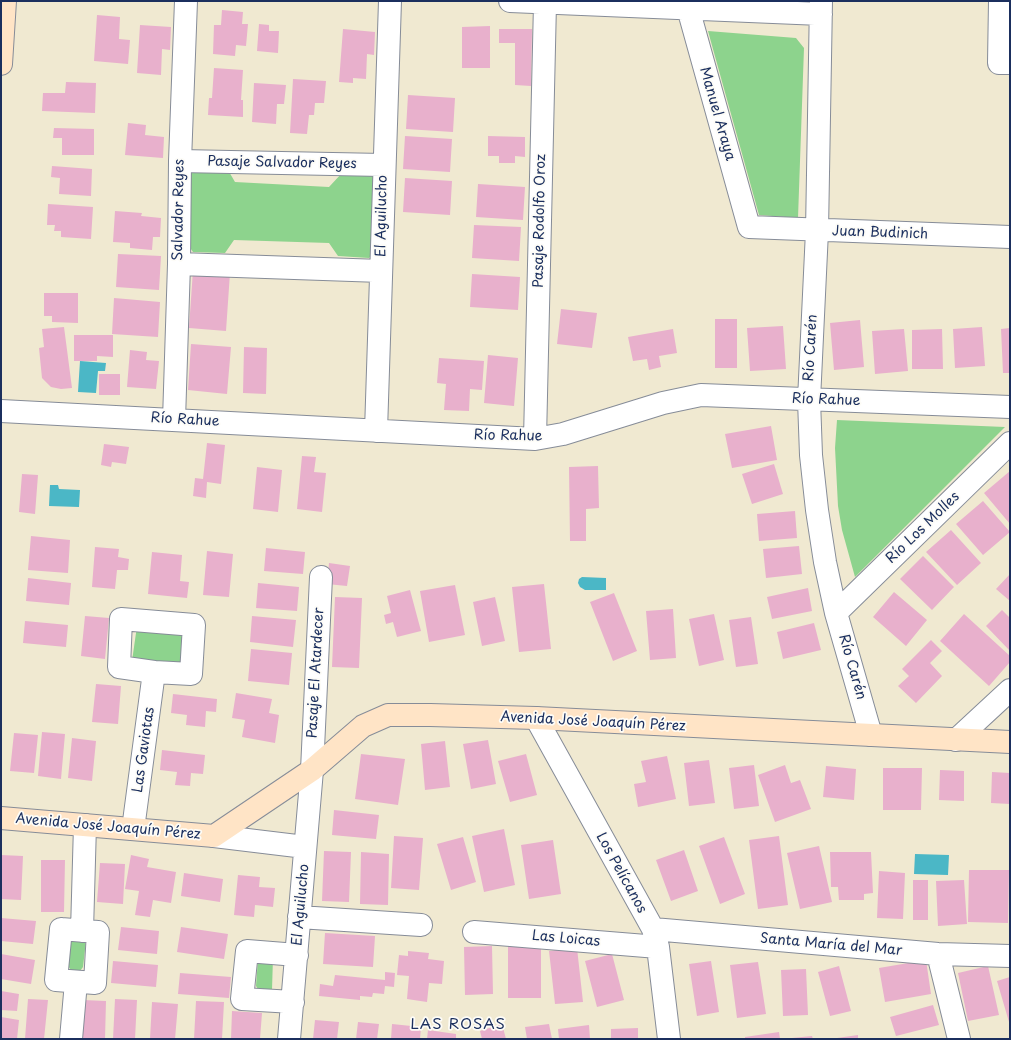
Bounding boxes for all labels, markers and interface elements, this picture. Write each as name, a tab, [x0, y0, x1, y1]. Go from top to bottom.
street label: Manuel Araya	[696, 65, 738, 163]
street label: Pasaje Salvador Reyes	[207, 153, 357, 173]
street label: Pasaje Rodolfo Oroz	[530, 154, 550, 288]
street label: Salvador Reyes	[170, 159, 188, 261]
street label: El Aguilucho	[373, 175, 391, 257]
street label: Juan Budinich	[832, 223, 928, 243]
street label: Río Carén	[801, 314, 821, 382]
street label: Río Rahue	[791, 390, 861, 410]
street label: Río Rahue	[150, 410, 220, 430]
street label: Río Rahue	[473, 427, 543, 445]
street label: Río Los Molles	[883, 489, 963, 567]
street label: Pasaje El Atardecer	[304, 607, 328, 739]
street label: Río Carén	[835, 632, 869, 702]
street label: Las Gaviotas	[130, 706, 158, 794]
street label: Avenida José Joaquín Pérez	[500, 709, 686, 735]
street label: Avenida José Joaquín Pérez	[15, 811, 201, 843]
street label: Los Pelícanos	[592, 830, 650, 916]
street label: El Aguilucho	[289, 863, 313, 947]
street label: Las Loicas	[531, 928, 601, 950]
street label: Santa María del Mar	[759, 930, 903, 960]
district label: LAS ROSAS	[411, 1016, 505, 1034]

